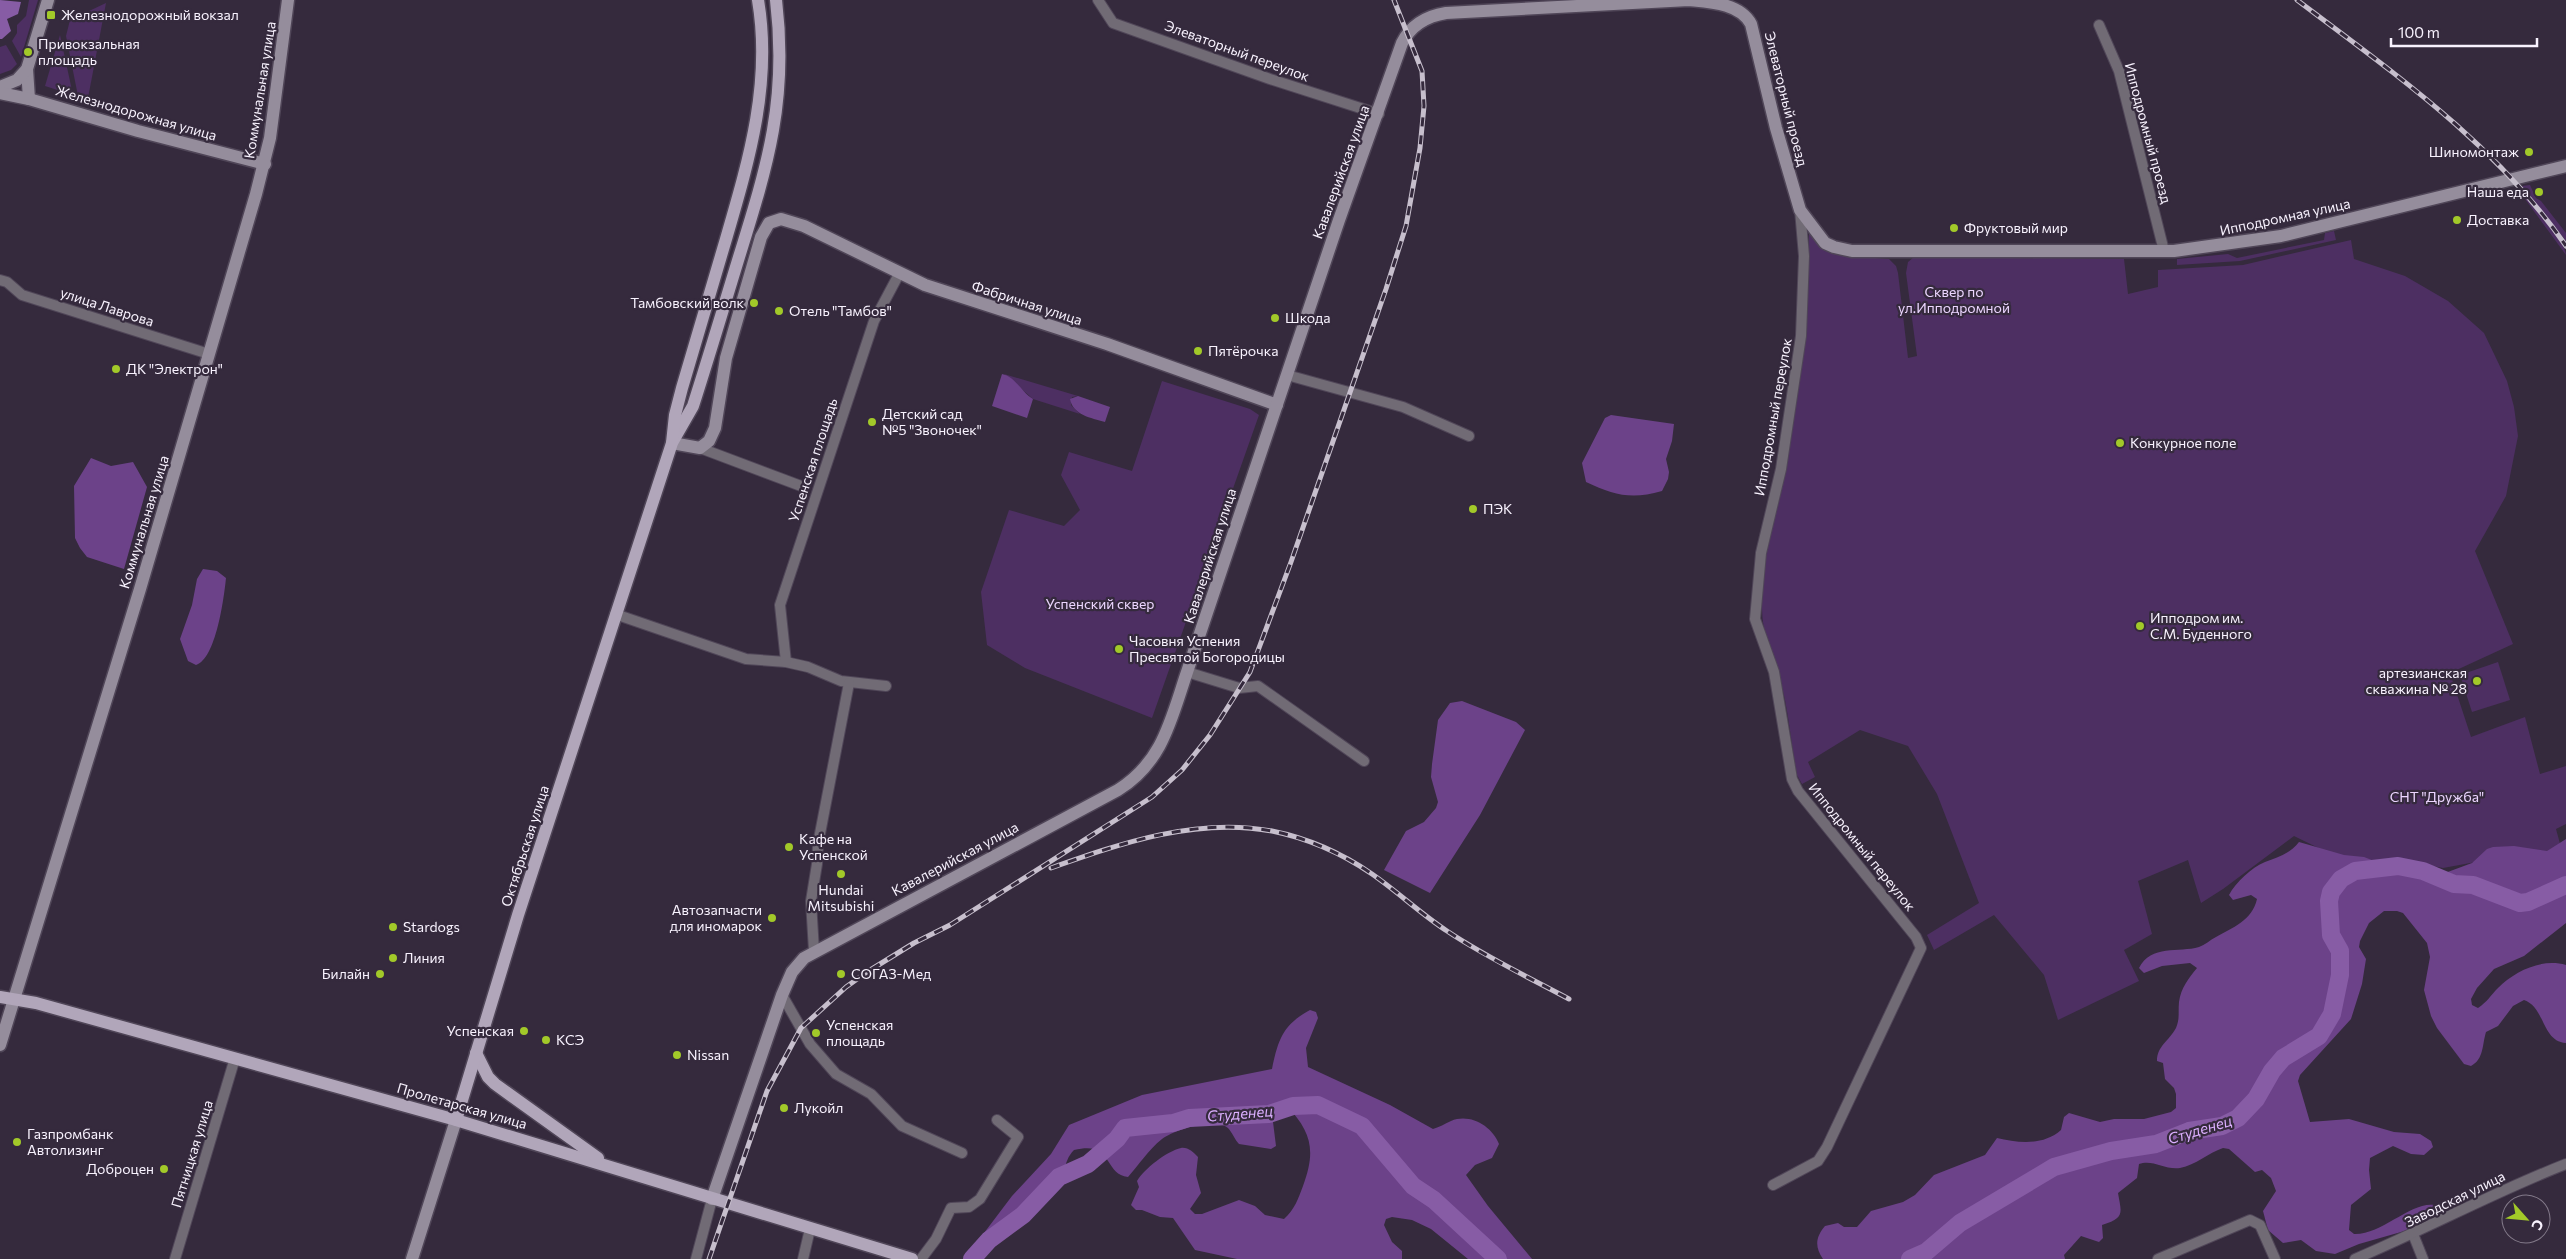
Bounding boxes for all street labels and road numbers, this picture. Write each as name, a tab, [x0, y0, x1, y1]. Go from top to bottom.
street label: Элеваторный переулок	[1162, 16, 1312, 85]
street label: Коммунальная улица	[240, 20, 279, 160]
street label: Элеваторный проезд	[1762, 30, 1811, 168]
street label: Ипподромный проезд	[2121, 61, 2175, 205]
street label: Железнодорожная улица	[53, 81, 219, 144]
street label: Кавалерийская улица	[1308, 103, 1373, 241]
street label: Ипподромная улица	[2218, 194, 2352, 239]
street label: Фабричная улица	[970, 277, 1084, 328]
street label: улица Лаврова	[58, 283, 156, 330]
street label: Ипподромный переулок	[1750, 336, 1795, 497]
street label: Успенская площадь	[785, 396, 841, 524]
street label: Коммунальная улица	[115, 453, 172, 591]
street label: Кавалерийская улица	[1180, 486, 1239, 626]
street label: Ипподромный переулок	[1806, 779, 1920, 914]
street label: Октябрьская улица	[497, 783, 552, 909]
street label: Кавалерийская улица	[888, 818, 1021, 899]
street label: Пролетарская улица	[395, 1079, 529, 1132]
street label: Пятницкая улица	[167, 1098, 216, 1210]
street label: Заводская улица	[2402, 1167, 2508, 1230]

